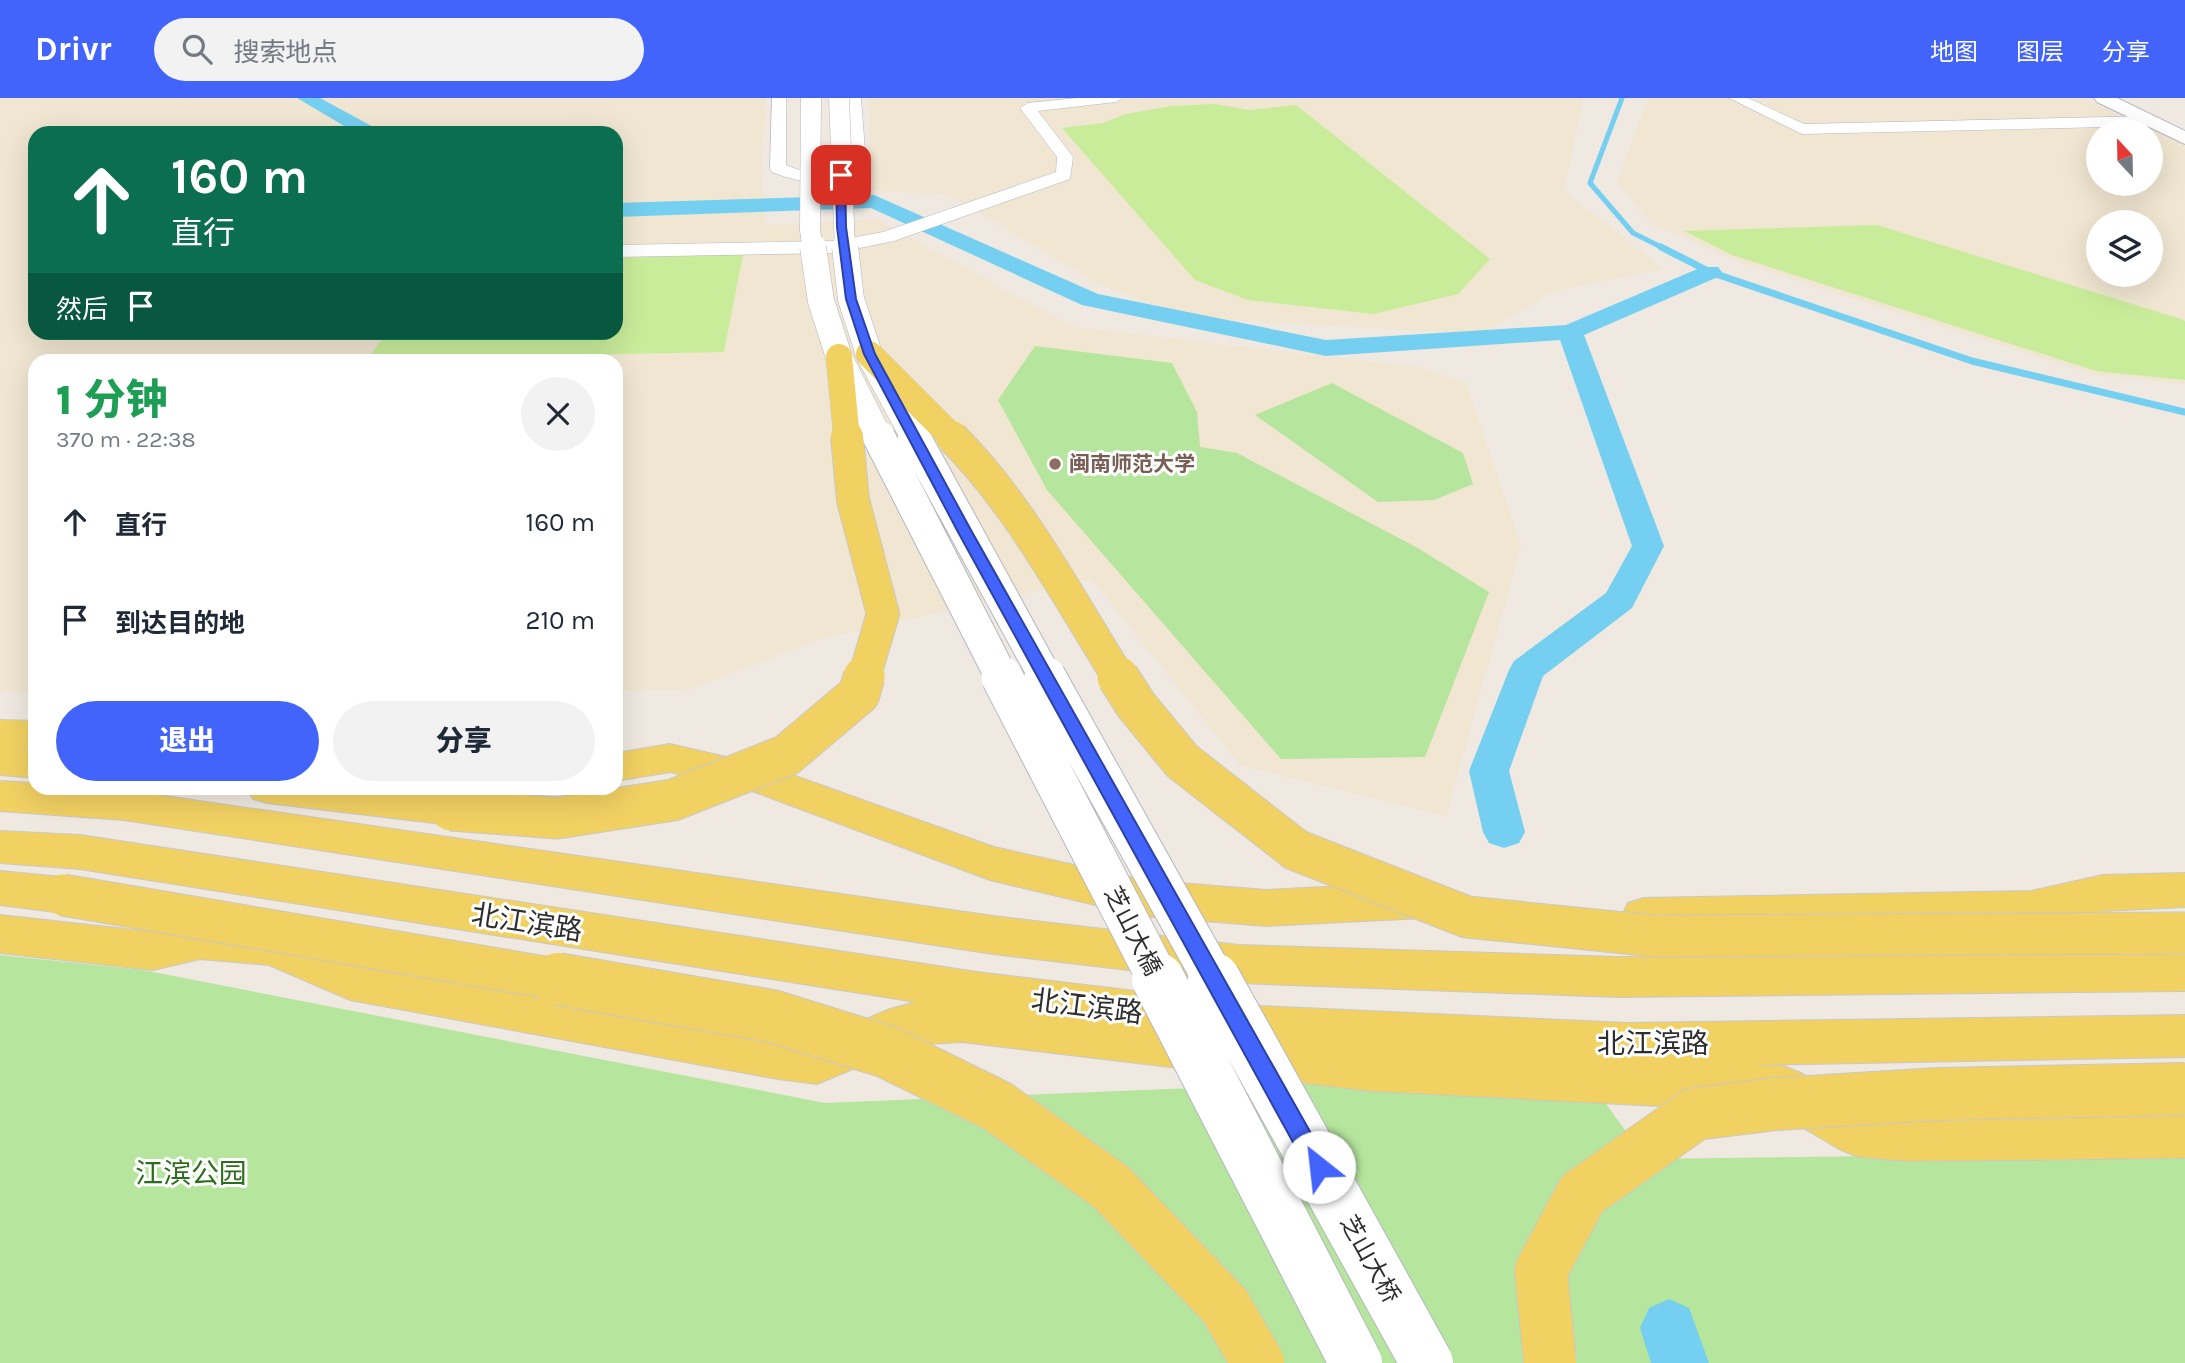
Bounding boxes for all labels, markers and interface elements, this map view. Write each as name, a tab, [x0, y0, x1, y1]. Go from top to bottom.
search box	[154, 18, 644, 81]
text: Drivr	[35, 30, 112, 68]
icon: search	[178, 30, 216, 68]
text: 搜索地点	[234, 37, 338, 68]
text: 地图	[1930, 38, 1978, 66]
text: 图层	[2016, 38, 2064, 66]
text: 分享	[2102, 38, 2150, 66]
north arrow	[2086, 119, 2163, 196]
map controls	[2086, 119, 2163, 287]
pin	[811, 145, 871, 205]
text: 160 m	[171, 148, 308, 205]
icon: ahead	[56, 154, 147, 245]
icon: arrive	[822, 156, 860, 194]
button: layers	[2086, 210, 2163, 287]
text: 直行	[171, 215, 235, 252]
icon: arrive	[122, 287, 160, 325]
text: 然后	[56, 294, 108, 325]
text: 1 分钟	[56, 375, 167, 425]
button: close	[521, 377, 595, 451]
text: 370 m · 22:38	[56, 426, 196, 453]
place label: 闽南师范大学	[1069, 452, 1195, 476]
marker: 闽南师范大学	[1047, 456, 1063, 472]
icon: ahead	[56, 503, 94, 541]
text: 160 m	[526, 507, 595, 538]
text: 直行	[115, 510, 167, 541]
icon: arrive	[56, 601, 94, 639]
text: 210 m	[525, 605, 595, 636]
text: 到达目的地	[115, 608, 245, 639]
button: 退出	[56, 701, 319, 781]
button: 分享	[333, 701, 595, 781]
street label: 芝山大橋	[1099, 882, 1167, 980]
street label: 北江滨路	[469, 897, 585, 948]
street label: 北江滨路	[1029, 983, 1145, 1030]
street label: 北江滨路	[1597, 1027, 1709, 1060]
position arrow	[1282, 1130, 1356, 1204]
park label: 江滨公园	[135, 1157, 247, 1190]
street label: 芝山大桥	[1334, 1210, 1406, 1308]

